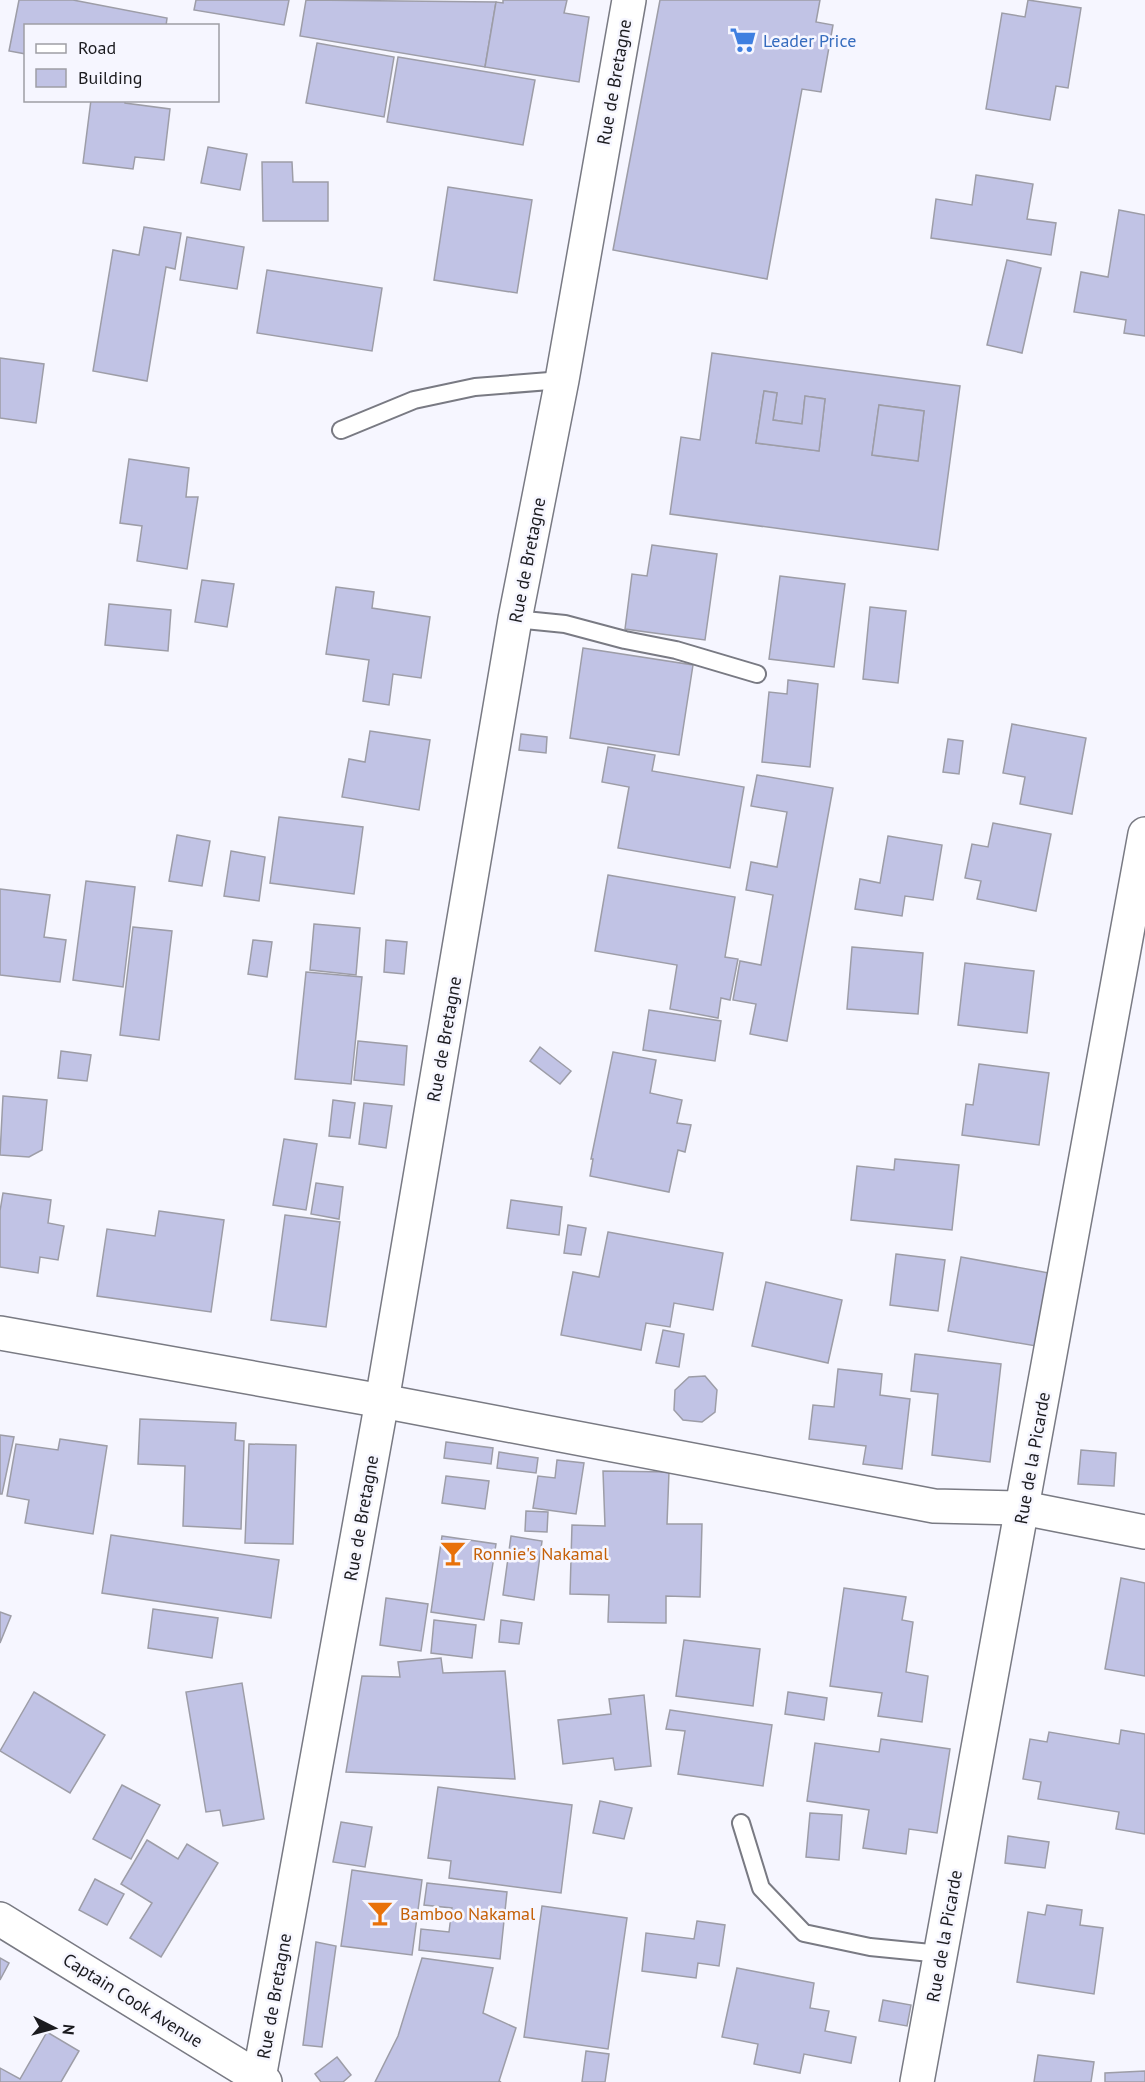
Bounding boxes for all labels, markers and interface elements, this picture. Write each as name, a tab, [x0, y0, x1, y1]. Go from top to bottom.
street label: Rue de Bretagne	[592, 17, 636, 147]
legend	[24, 24, 219, 102]
supermarket icon: Leader Price	[728, 25, 758, 55]
place label: Leader Price	[763, 29, 856, 52]
text: Road	[78, 36, 116, 59]
text: Building	[78, 66, 142, 89]
street label: Rue de Bretagne	[504, 495, 550, 625]
street label: Rue de Bretagne	[422, 974, 466, 1104]
street label: Rue de la Picarde	[1009, 1390, 1055, 1526]
street label: Rue de Bretagne	[339, 1453, 383, 1583]
bar icon: Ronnie's Nakamal	[438, 1538, 468, 1568]
place label: Ronnie's Nakamal	[473, 1542, 609, 1565]
street label: Rue de la Picarde	[921, 1868, 967, 2004]
bar icon: Bamboo Nakamal	[365, 1898, 395, 1928]
place label: Bamboo Nakamal	[400, 1902, 536, 1925]
street label: Rue de Bretagne	[252, 1931, 296, 2061]
street label: Captain Cook Avenue	[59, 1948, 207, 2052]
north arrow	[24, 1998, 84, 2058]
text: N	[58, 2023, 79, 2036]

